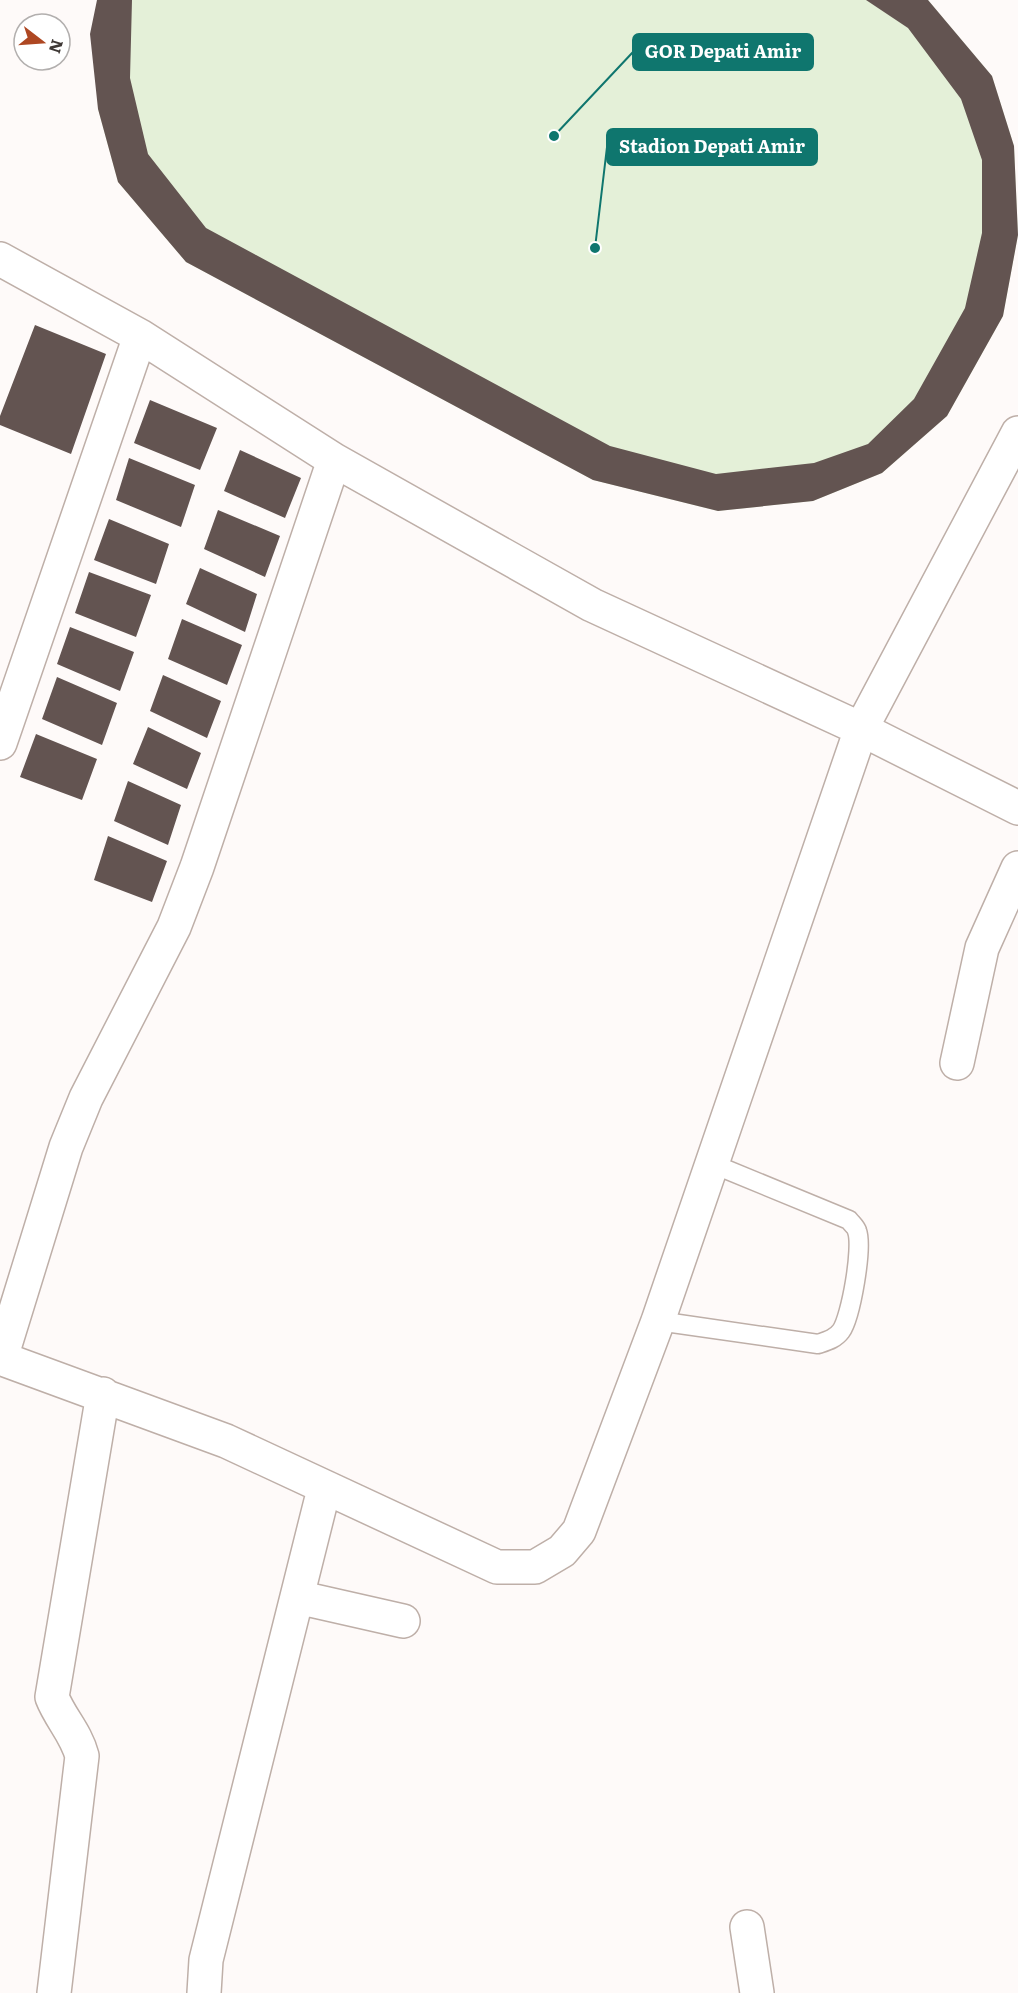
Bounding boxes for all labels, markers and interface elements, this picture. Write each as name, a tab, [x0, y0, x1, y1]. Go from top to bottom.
north arrow	[12, 12, 72, 72]
callout: GOR Depati Amir	[633, 34, 813, 70]
text: N	[44, 37, 71, 57]
text: GOR Depati Amir	[645, 37, 801, 64]
callout: Stadion Depati Amir	[607, 129, 817, 165]
text: Stadion Depati Amir	[619, 132, 805, 159]

